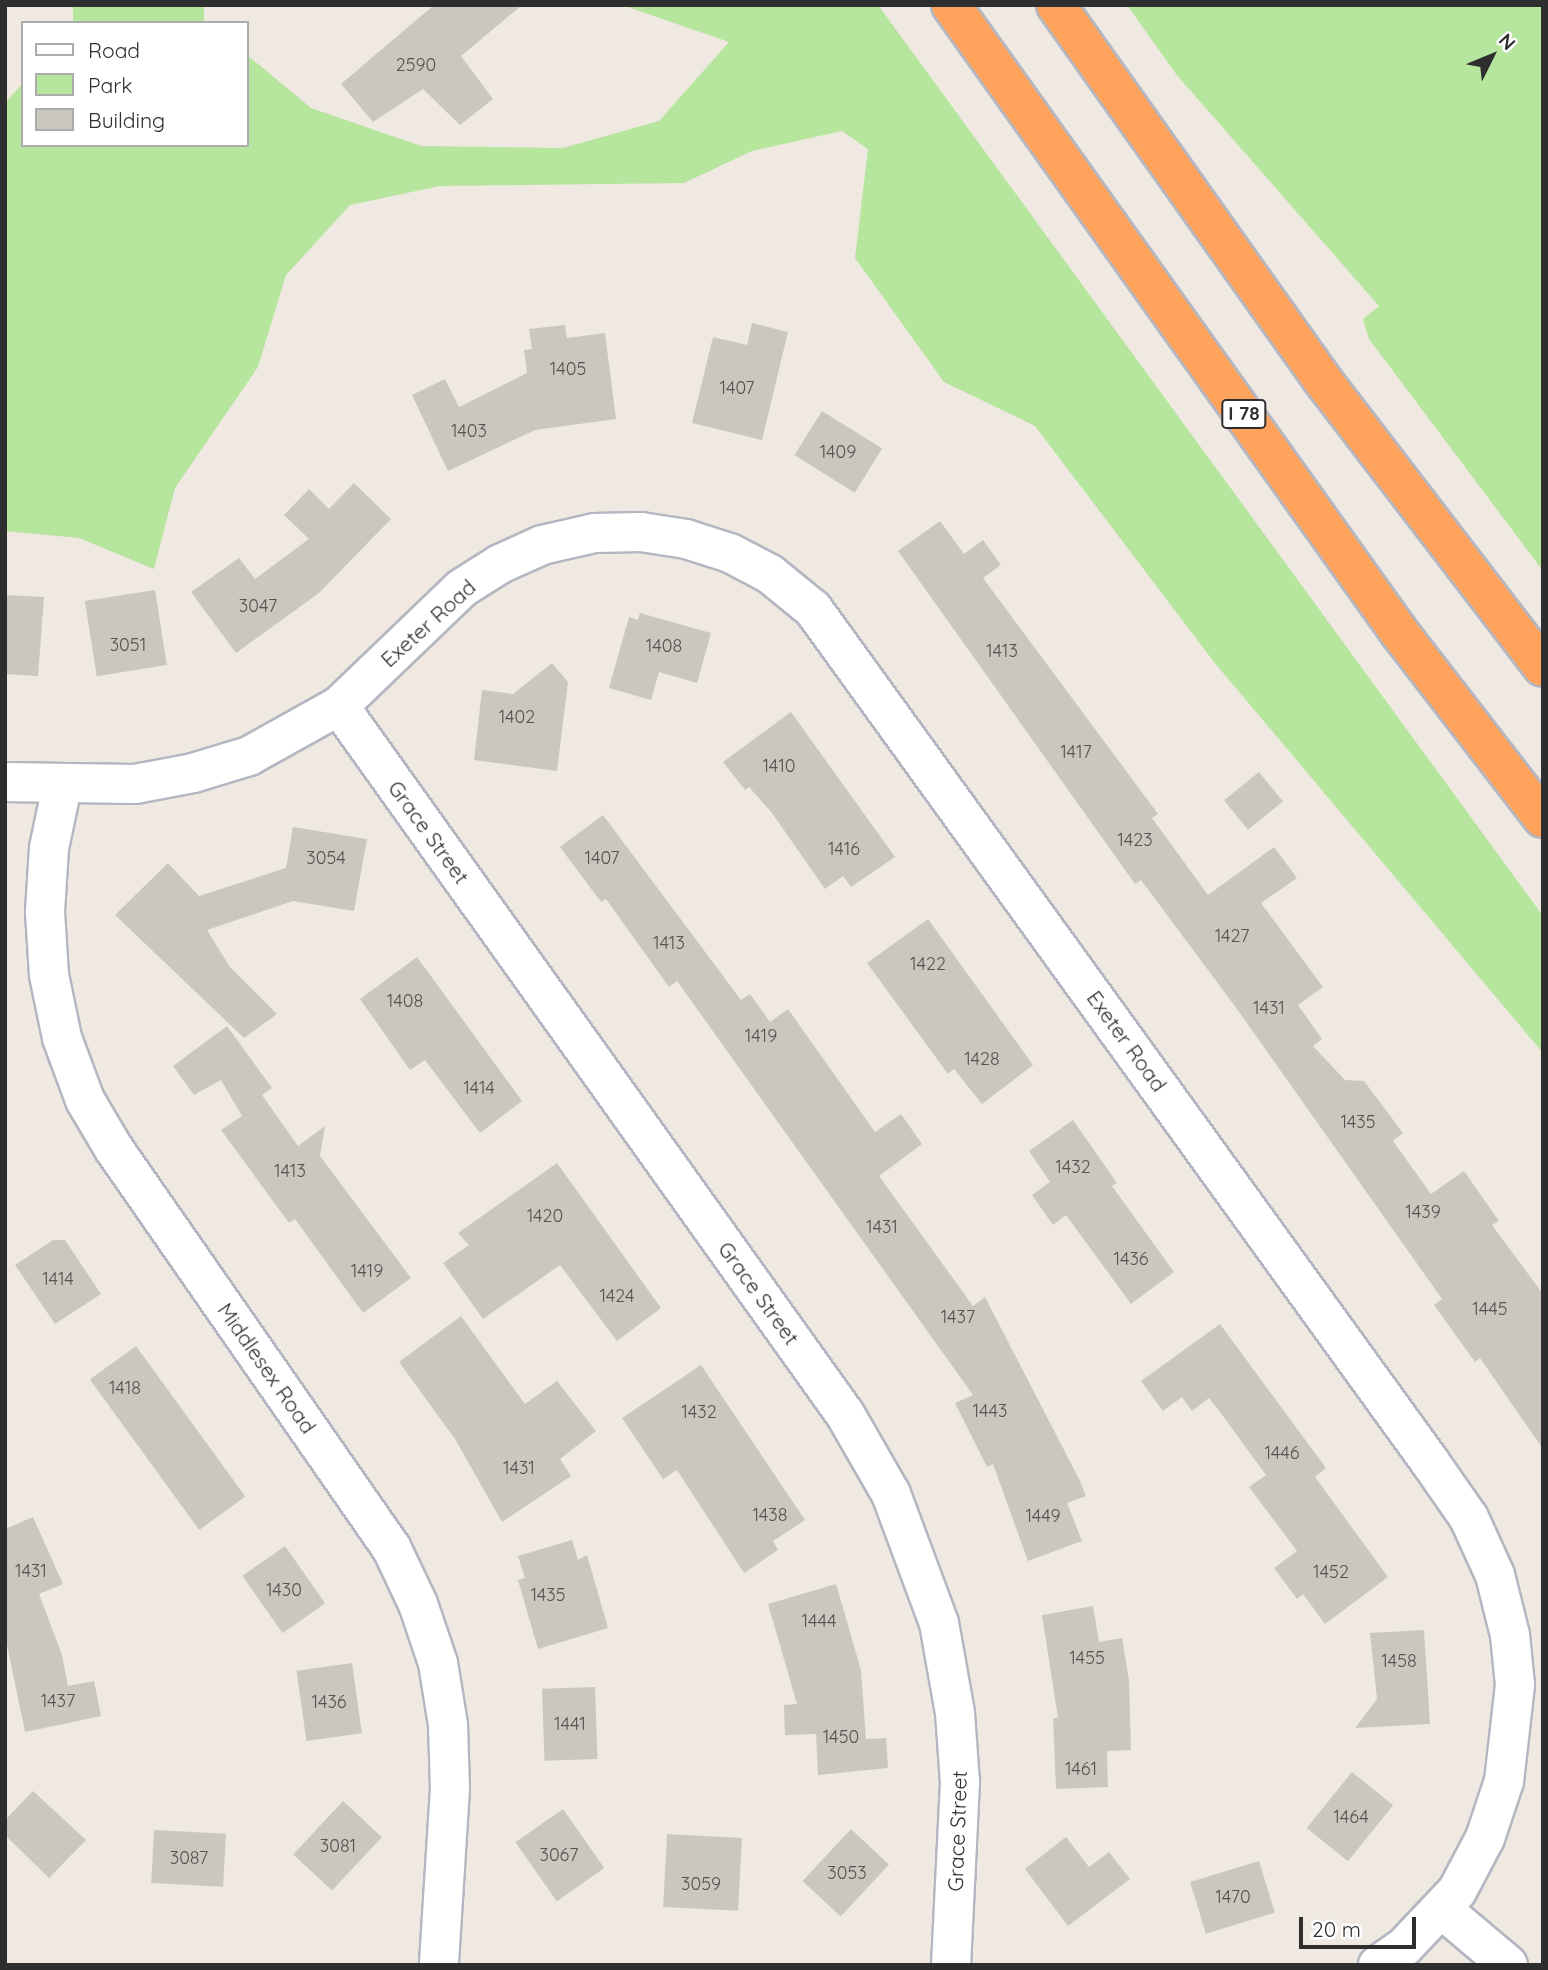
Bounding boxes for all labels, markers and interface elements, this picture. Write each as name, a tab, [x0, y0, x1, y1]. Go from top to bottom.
legend	[21, 21, 248, 147]
north arrow	[1457, 21, 1527, 91]
text: N	[1494, 28, 1521, 55]
text: Road	[88, 37, 140, 63]
house number: 2590	[396, 54, 436, 76]
text: Park	[88, 72, 132, 98]
text: Building	[88, 107, 165, 133]
house number: 1405	[550, 358, 586, 380]
house number: 1407	[720, 377, 754, 399]
road number: I 78	[1221, 398, 1267, 430]
house number: 1403	[451, 420, 487, 442]
house number: 1409	[820, 441, 856, 463]
street label: Exeter Road	[376, 574, 480, 672]
house number: 3047	[239, 595, 277, 617]
house number: 3051	[110, 634, 146, 656]
house number: 1408	[646, 635, 682, 657]
house number: 1413	[986, 640, 1018, 662]
house number: 1402	[499, 706, 535, 728]
house number: 1417	[1060, 741, 1092, 763]
house number: 1410	[762, 755, 796, 777]
street label: Grace Street	[383, 776, 475, 888]
house number: 1423	[1117, 829, 1153, 851]
house number: 1416	[828, 838, 860, 860]
house number: 3054	[306, 847, 346, 869]
house number: 1407	[585, 847, 619, 869]
house number: 1427	[1215, 925, 1249, 947]
house number: 1413	[653, 932, 685, 954]
house number: 1422	[910, 953, 946, 975]
street label: Exeter Road	[1082, 986, 1172, 1096]
house number: 1408	[387, 990, 423, 1012]
house number: 1431	[1253, 997, 1285, 1019]
house number: 1419	[745, 1025, 777, 1047]
house number: 1428	[964, 1048, 1000, 1070]
house number: 1414	[463, 1077, 495, 1099]
house number: 1435	[1340, 1111, 1376, 1133]
house number: 1432	[1055, 1156, 1091, 1178]
house number: 1413	[274, 1160, 306, 1182]
house number: 1439	[1405, 1201, 1441, 1223]
house number: 1420	[527, 1205, 563, 1227]
house number: 1431	[866, 1216, 898, 1238]
street label: Grace Street	[713, 1237, 805, 1349]
house number: 1436	[1114, 1248, 1148, 1270]
house number: 1419	[351, 1260, 383, 1282]
house number: 1414	[42, 1268, 74, 1290]
house number: 1424	[599, 1285, 635, 1307]
street label: Middlesex Road	[213, 1298, 321, 1438]
house number: 1445	[1472, 1298, 1508, 1320]
house number: 1437	[941, 1306, 975, 1328]
house number: 1418	[109, 1377, 141, 1399]
house number: 1443	[973, 1400, 1007, 1422]
house number: 1432	[681, 1401, 717, 1423]
house number: 1446	[1264, 1442, 1300, 1464]
house number: 1431	[503, 1457, 535, 1479]
house number: 1438	[752, 1504, 788, 1526]
house number: 1449	[1025, 1505, 1061, 1527]
house number: 1431	[15, 1560, 47, 1582]
house number: 1452	[1313, 1561, 1349, 1583]
house number: 1430	[266, 1579, 302, 1601]
house number: 1435	[530, 1584, 566, 1606]
house number: 1444	[802, 1610, 836, 1632]
house number: 1455	[1069, 1647, 1105, 1669]
house number: 1458	[1381, 1650, 1417, 1672]
house number: 1437	[41, 1690, 75, 1712]
house number: 1436	[312, 1691, 346, 1713]
house number: 1441	[554, 1713, 586, 1735]
house number: 1450	[823, 1726, 859, 1748]
house number: 1461	[1065, 1758, 1097, 1780]
street label: Grace Street	[942, 1770, 972, 1892]
house number: 1464	[1333, 1806, 1369, 1828]
house number: 3081	[320, 1835, 356, 1857]
house number: 3067	[539, 1844, 579, 1866]
house number: 3087	[170, 1847, 208, 1869]
house number: 3053	[827, 1862, 867, 1884]
house number: 3059	[681, 1873, 721, 1895]
house number: 1470	[1215, 1886, 1251, 1908]
scale bar	[1303, 1904, 1420, 1948]
text: 20 m	[1312, 1916, 1361, 1942]

